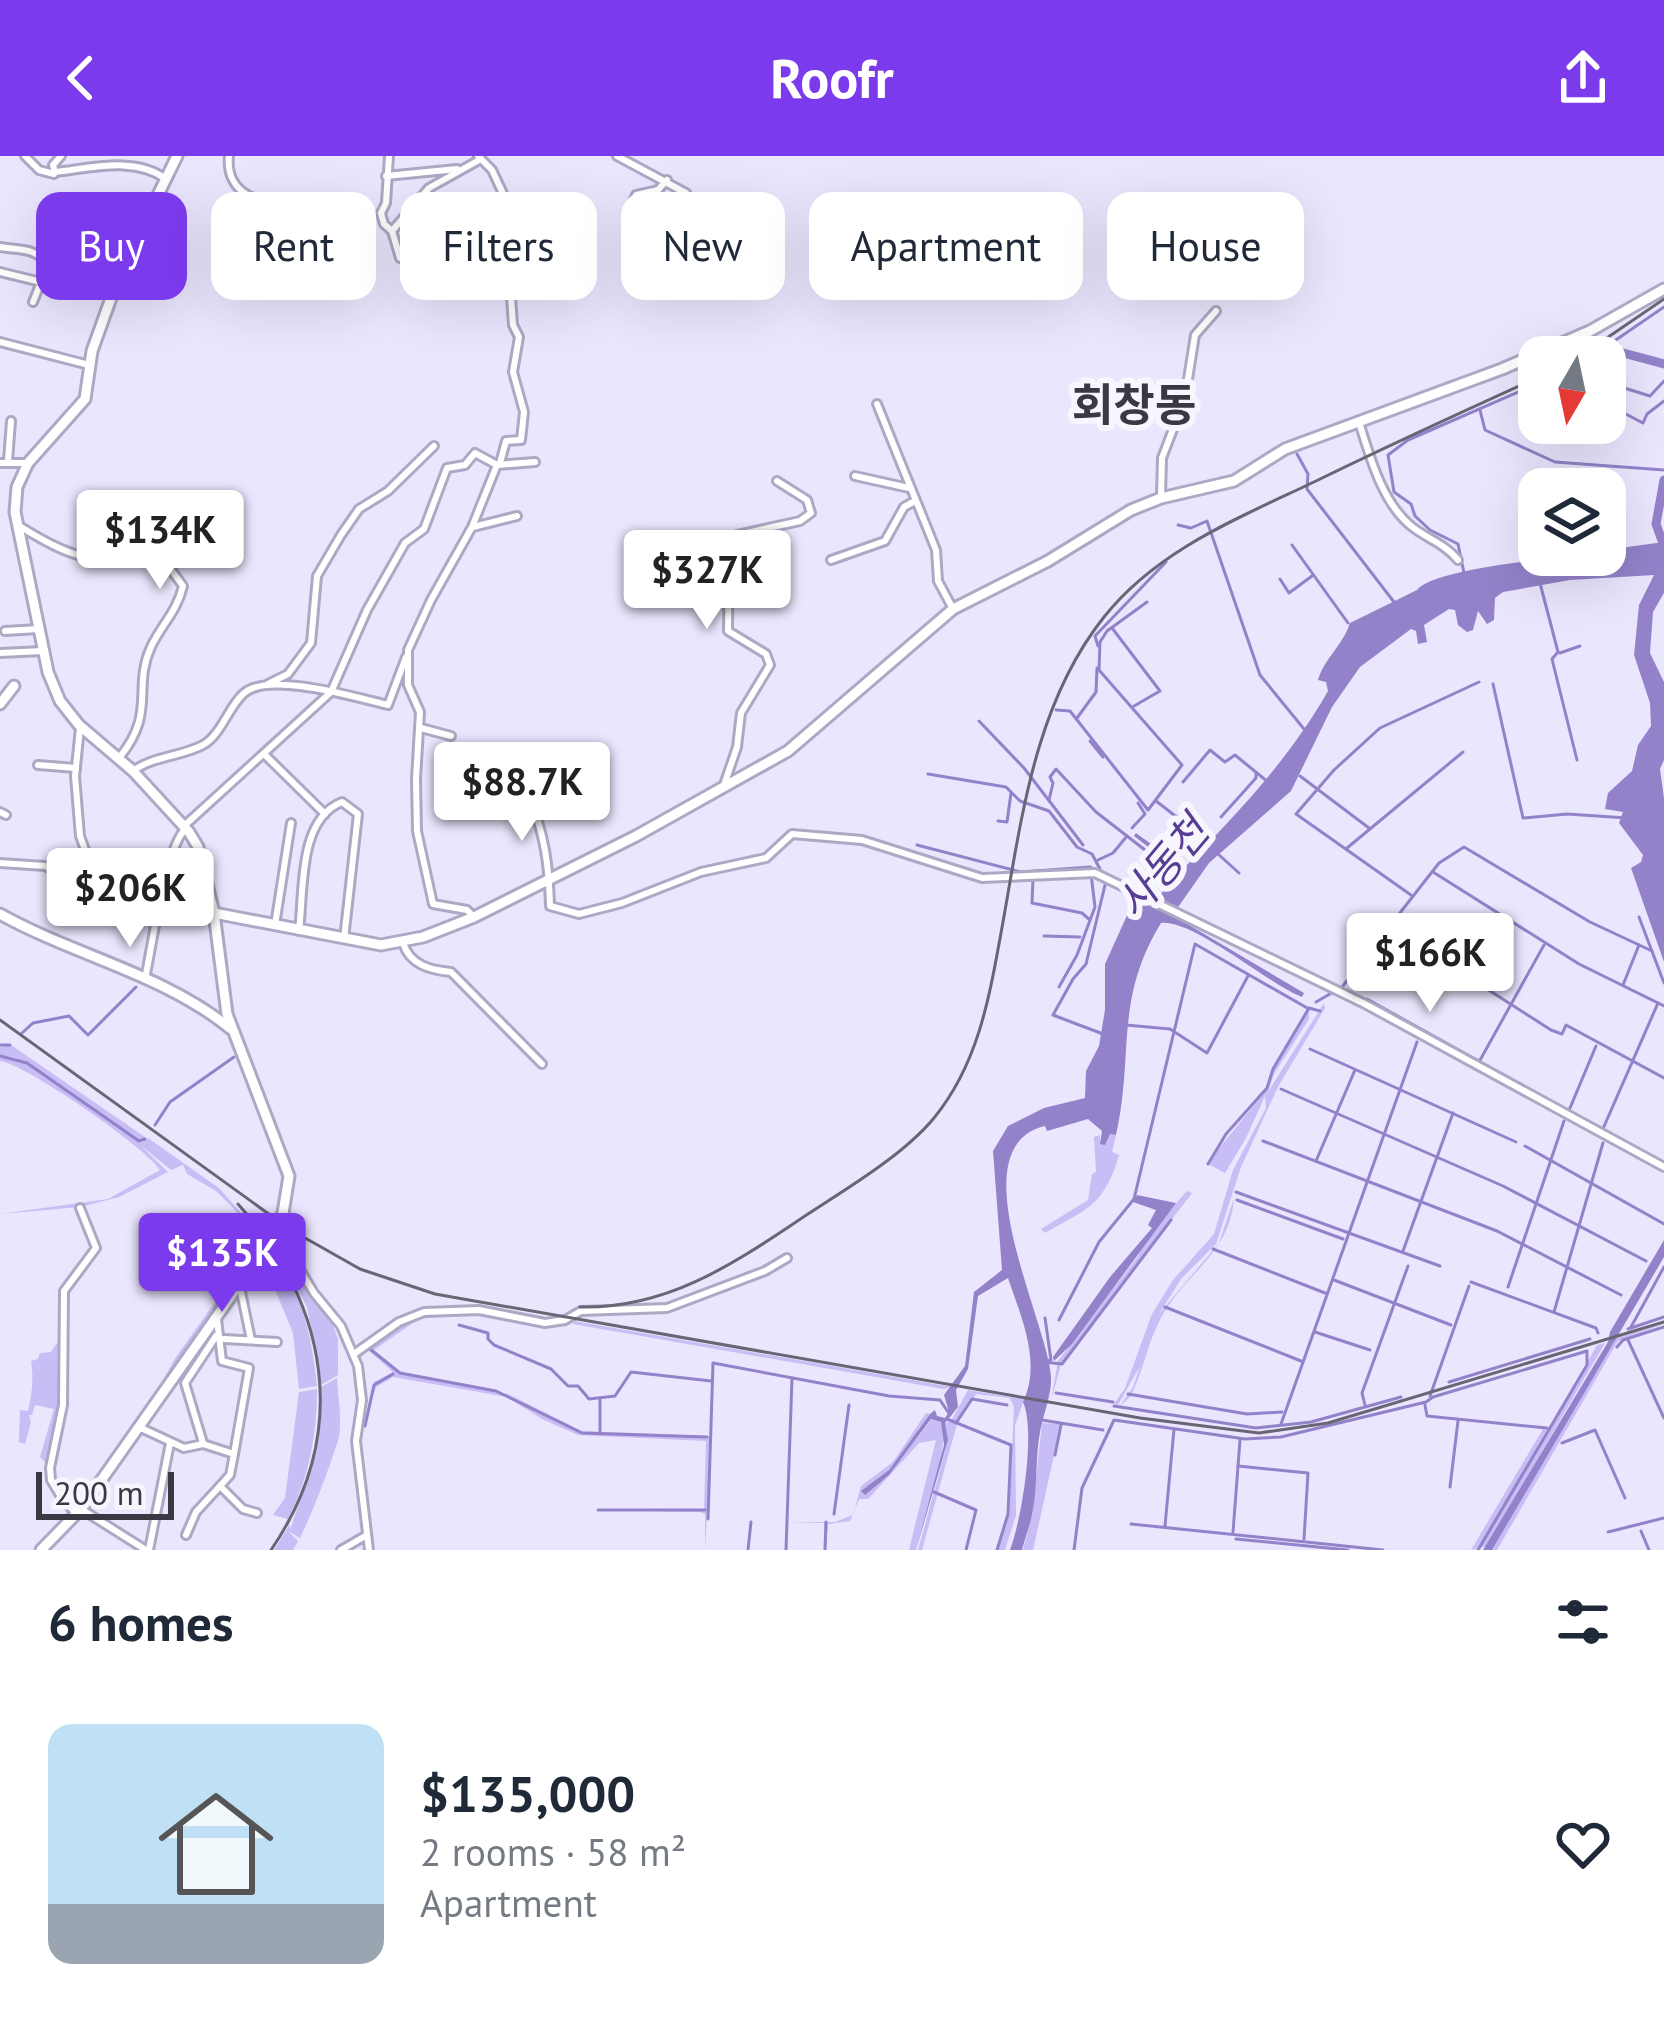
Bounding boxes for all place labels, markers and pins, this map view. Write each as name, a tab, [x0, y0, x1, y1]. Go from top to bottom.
pin: $134K	[76, 490, 244, 592]
pin: $327K	[623, 530, 791, 632]
pin: $88.7K	[424, 742, 620, 844]
pin: $206K	[46, 848, 214, 950]
pin: $166K	[1346, 913, 1514, 1015]
pin: $135K	[138, 1213, 306, 1315]

